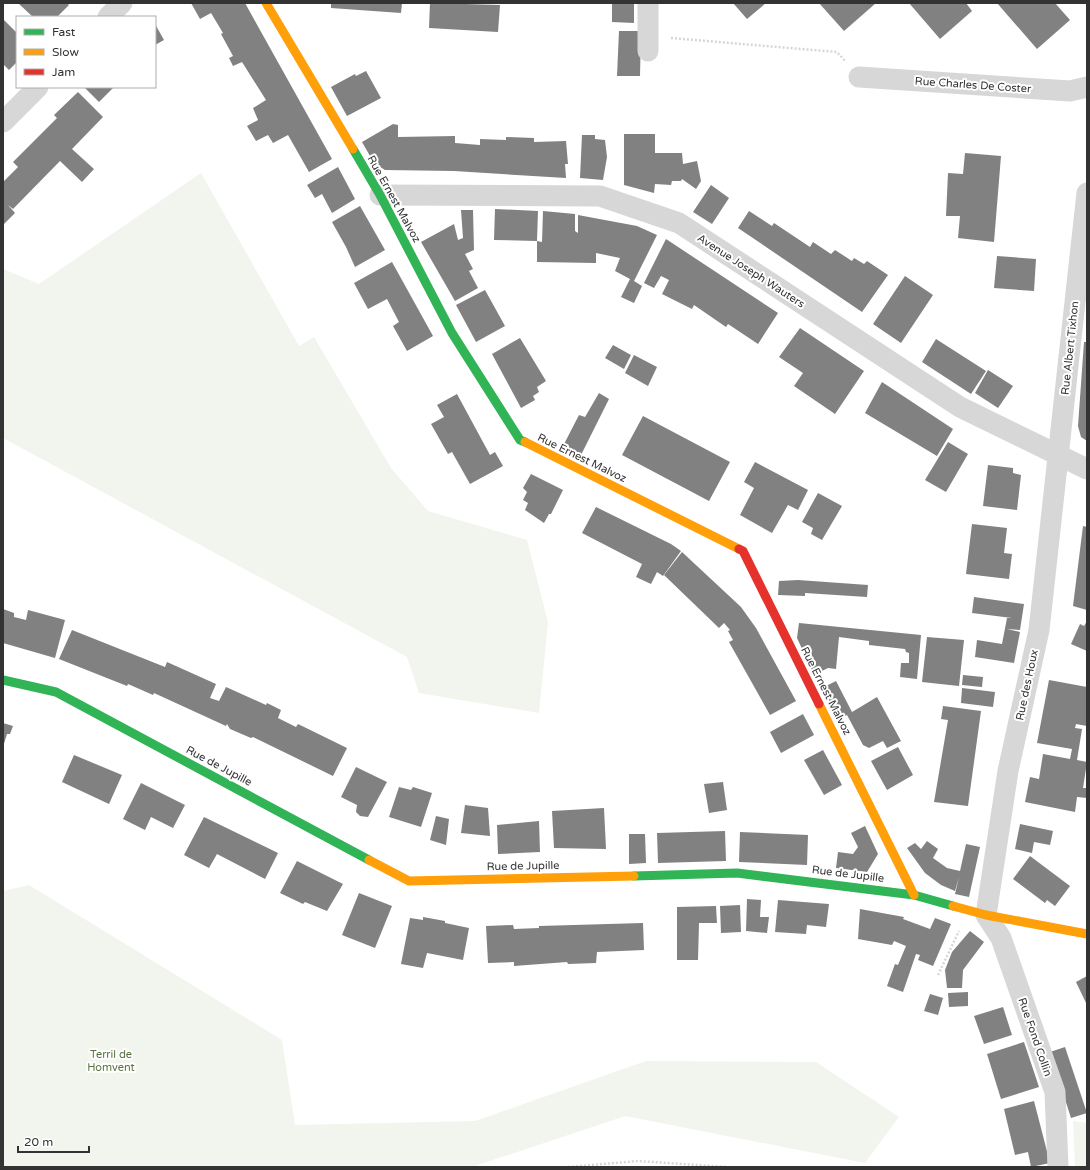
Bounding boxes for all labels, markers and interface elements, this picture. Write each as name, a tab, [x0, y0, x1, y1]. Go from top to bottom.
legend	[16, 16, 156, 88]
text: Fast	[52, 25, 76, 39]
text: Slow	[52, 45, 79, 59]
text: Jam	[52, 65, 75, 79]
street label: Rue Charles De Coster	[914, 74, 1032, 96]
street label: Rue Ernest Malvoz	[365, 153, 424, 245]
street label: Avenue Joseph Wauters	[695, 231, 807, 311]
street label: Rue Albert Tixhon	[1059, 300, 1081, 396]
street label: Rue Ernest Malvoz	[535, 431, 629, 485]
street label: Rue Ernest Malvoz	[798, 645, 854, 738]
street label: Rue des Houx	[1013, 648, 1041, 722]
street label: Rue de Jupille	[184, 743, 254, 789]
street label: Rue de Jupille	[486, 859, 560, 873]
street label: Rue de Jupille	[811, 863, 885, 885]
street label: Rue Fond Collin	[1015, 996, 1055, 1078]
park label: Terril de Homvent	[87, 1048, 135, 1074]
scale bar	[18, 1128, 89, 1154]
text: 20 m	[24, 1135, 53, 1149]

